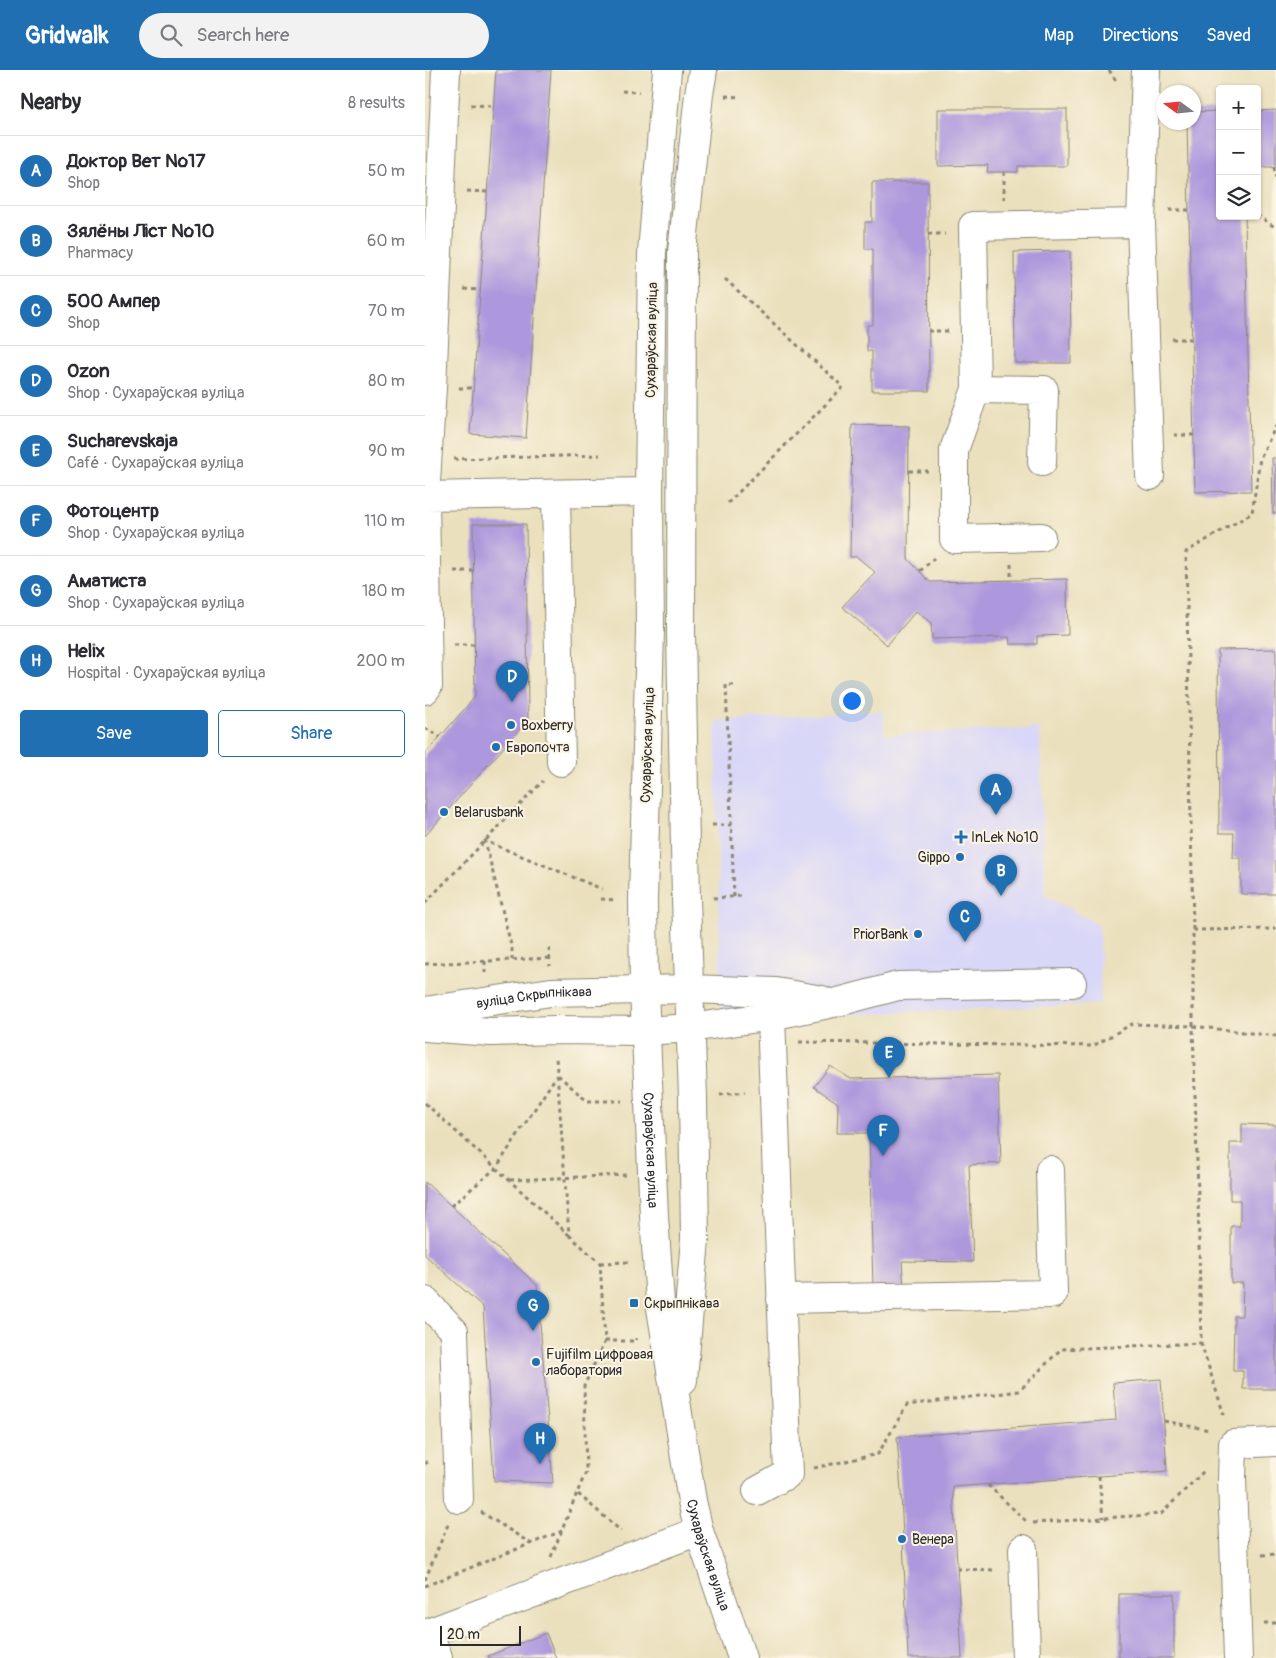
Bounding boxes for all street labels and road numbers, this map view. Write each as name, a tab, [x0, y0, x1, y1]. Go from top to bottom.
street label: Сухараўская вуліца	[642, 282, 661, 398]
street label: Сухараўская вуліца	[637, 687, 658, 803]
street label: вуліца Скрыпнікава	[475, 983, 592, 1012]
street label: Сухараўская вуліца	[640, 1092, 662, 1208]
street label: Сухараўская вуліца	[683, 1498, 733, 1613]

